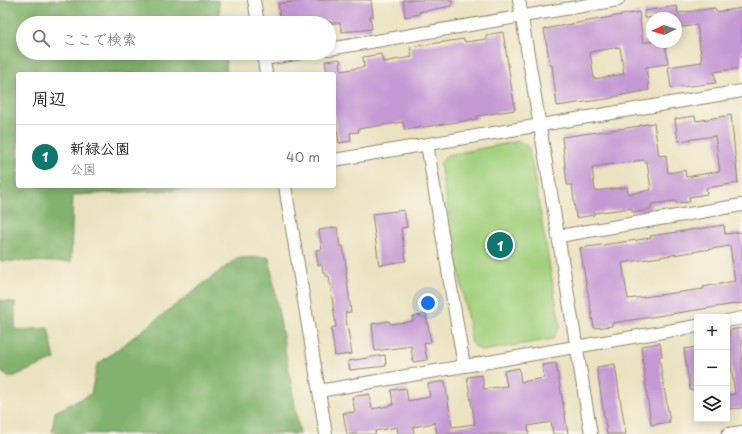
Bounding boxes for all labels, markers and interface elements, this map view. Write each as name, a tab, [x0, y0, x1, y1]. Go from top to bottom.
north arrow	[646, 12, 682, 48]
search box	[16, 16, 336, 60]
icon: search	[30, 27, 52, 49]
text: ここで検索	[62, 27, 137, 50]
text: 周辺	[32, 85, 66, 111]
text: 新緑公園	[70, 136, 130, 159]
text: 1	[42, 147, 48, 166]
text: 40 m	[286, 147, 320, 166]
text: 公園	[70, 159, 96, 178]
pin: 1	[487, 230, 513, 260]
your location	[418, 293, 438, 313]
map controls	[694, 314, 730, 422]
button: +	[694, 314, 730, 350]
button: −	[694, 350, 730, 386]
button: layers	[694, 386, 730, 422]

